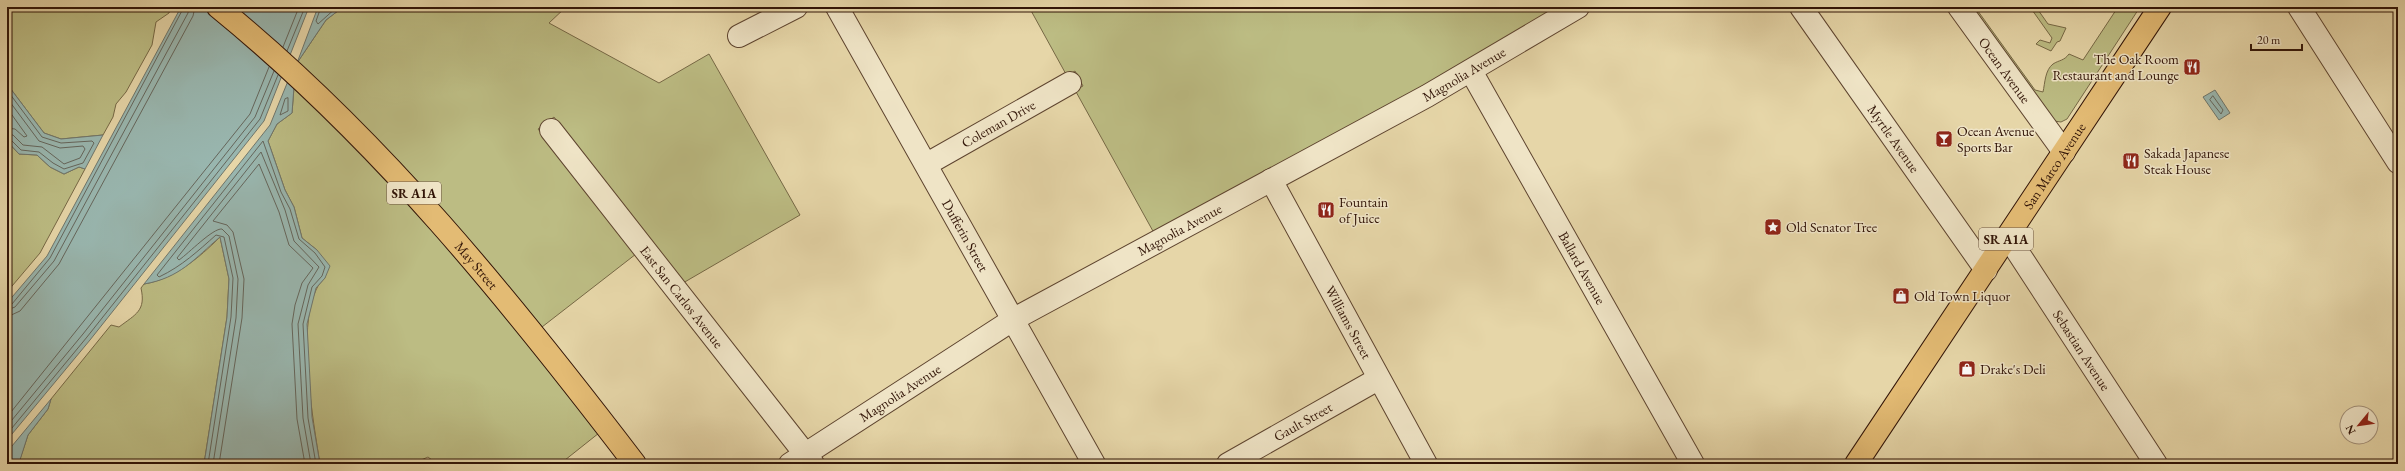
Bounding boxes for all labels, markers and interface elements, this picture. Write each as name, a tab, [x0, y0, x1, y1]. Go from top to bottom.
scale bar	[2251, 26, 2302, 52]
text: 20 m	[2257, 32, 2281, 48]
street label: Ocean Avenue	[1975, 33, 2035, 107]
street label: Magnolia Avenue	[1419, 42, 1509, 106]
place label: The Oak Room Restaurant and Lounge	[2053, 50, 2180, 84]
restaurant icon: The Oak Room Restaurant and Lounge	[2182, 57, 2202, 77]
street label: Coleman Drive	[958, 95, 1039, 152]
street label: Myrtle Avenue	[1863, 101, 1924, 177]
street label: San Marco Avenue	[2019, 119, 2090, 213]
place label: Ocean Avenue Sports Bar	[1957, 122, 2035, 156]
bar icon: Ocean Avenue Sports Bar	[1934, 129, 1954, 149]
place label: Sakada Japanese Steak House	[2144, 144, 2230, 178]
restaurant icon: Sakada Japanese Steak House	[2121, 151, 2141, 171]
road number: SR A1A	[387, 182, 441, 204]
place label: Fountain of Juice	[1339, 193, 1389, 227]
street label: Dufferin Street	[938, 196, 993, 275]
street label: Magnolia Avenue	[1134, 199, 1226, 260]
restaurant icon: Fountain of Juice	[1316, 200, 1336, 220]
place icon: Old Senator Tree	[1763, 217, 1783, 237]
place label: Old Senator Tree	[1786, 218, 1878, 236]
street label: Ballard Avenue	[1554, 228, 1610, 308]
road number: SR A1A	[1979, 228, 2033, 250]
street label: May Street	[451, 238, 502, 294]
street label: East San Carlos Avenue	[636, 242, 728, 352]
street label: Williams Street	[1321, 282, 1376, 363]
shop icon: Old Town Liquor	[1891, 286, 1911, 306]
place label: Old Town Liquor	[1914, 287, 2011, 305]
street label: Sebastian Avenue	[2049, 306, 2115, 394]
shop icon: Drake's Deli	[1957, 359, 1977, 379]
street label: Magnolia Avenue	[856, 360, 945, 426]
place label: Drake's Deli	[1980, 360, 2046, 378]
street label: Gault Street	[1270, 398, 1336, 445]
north arrow	[2339, 405, 2379, 445]
text: N	[2342, 422, 2359, 437]

